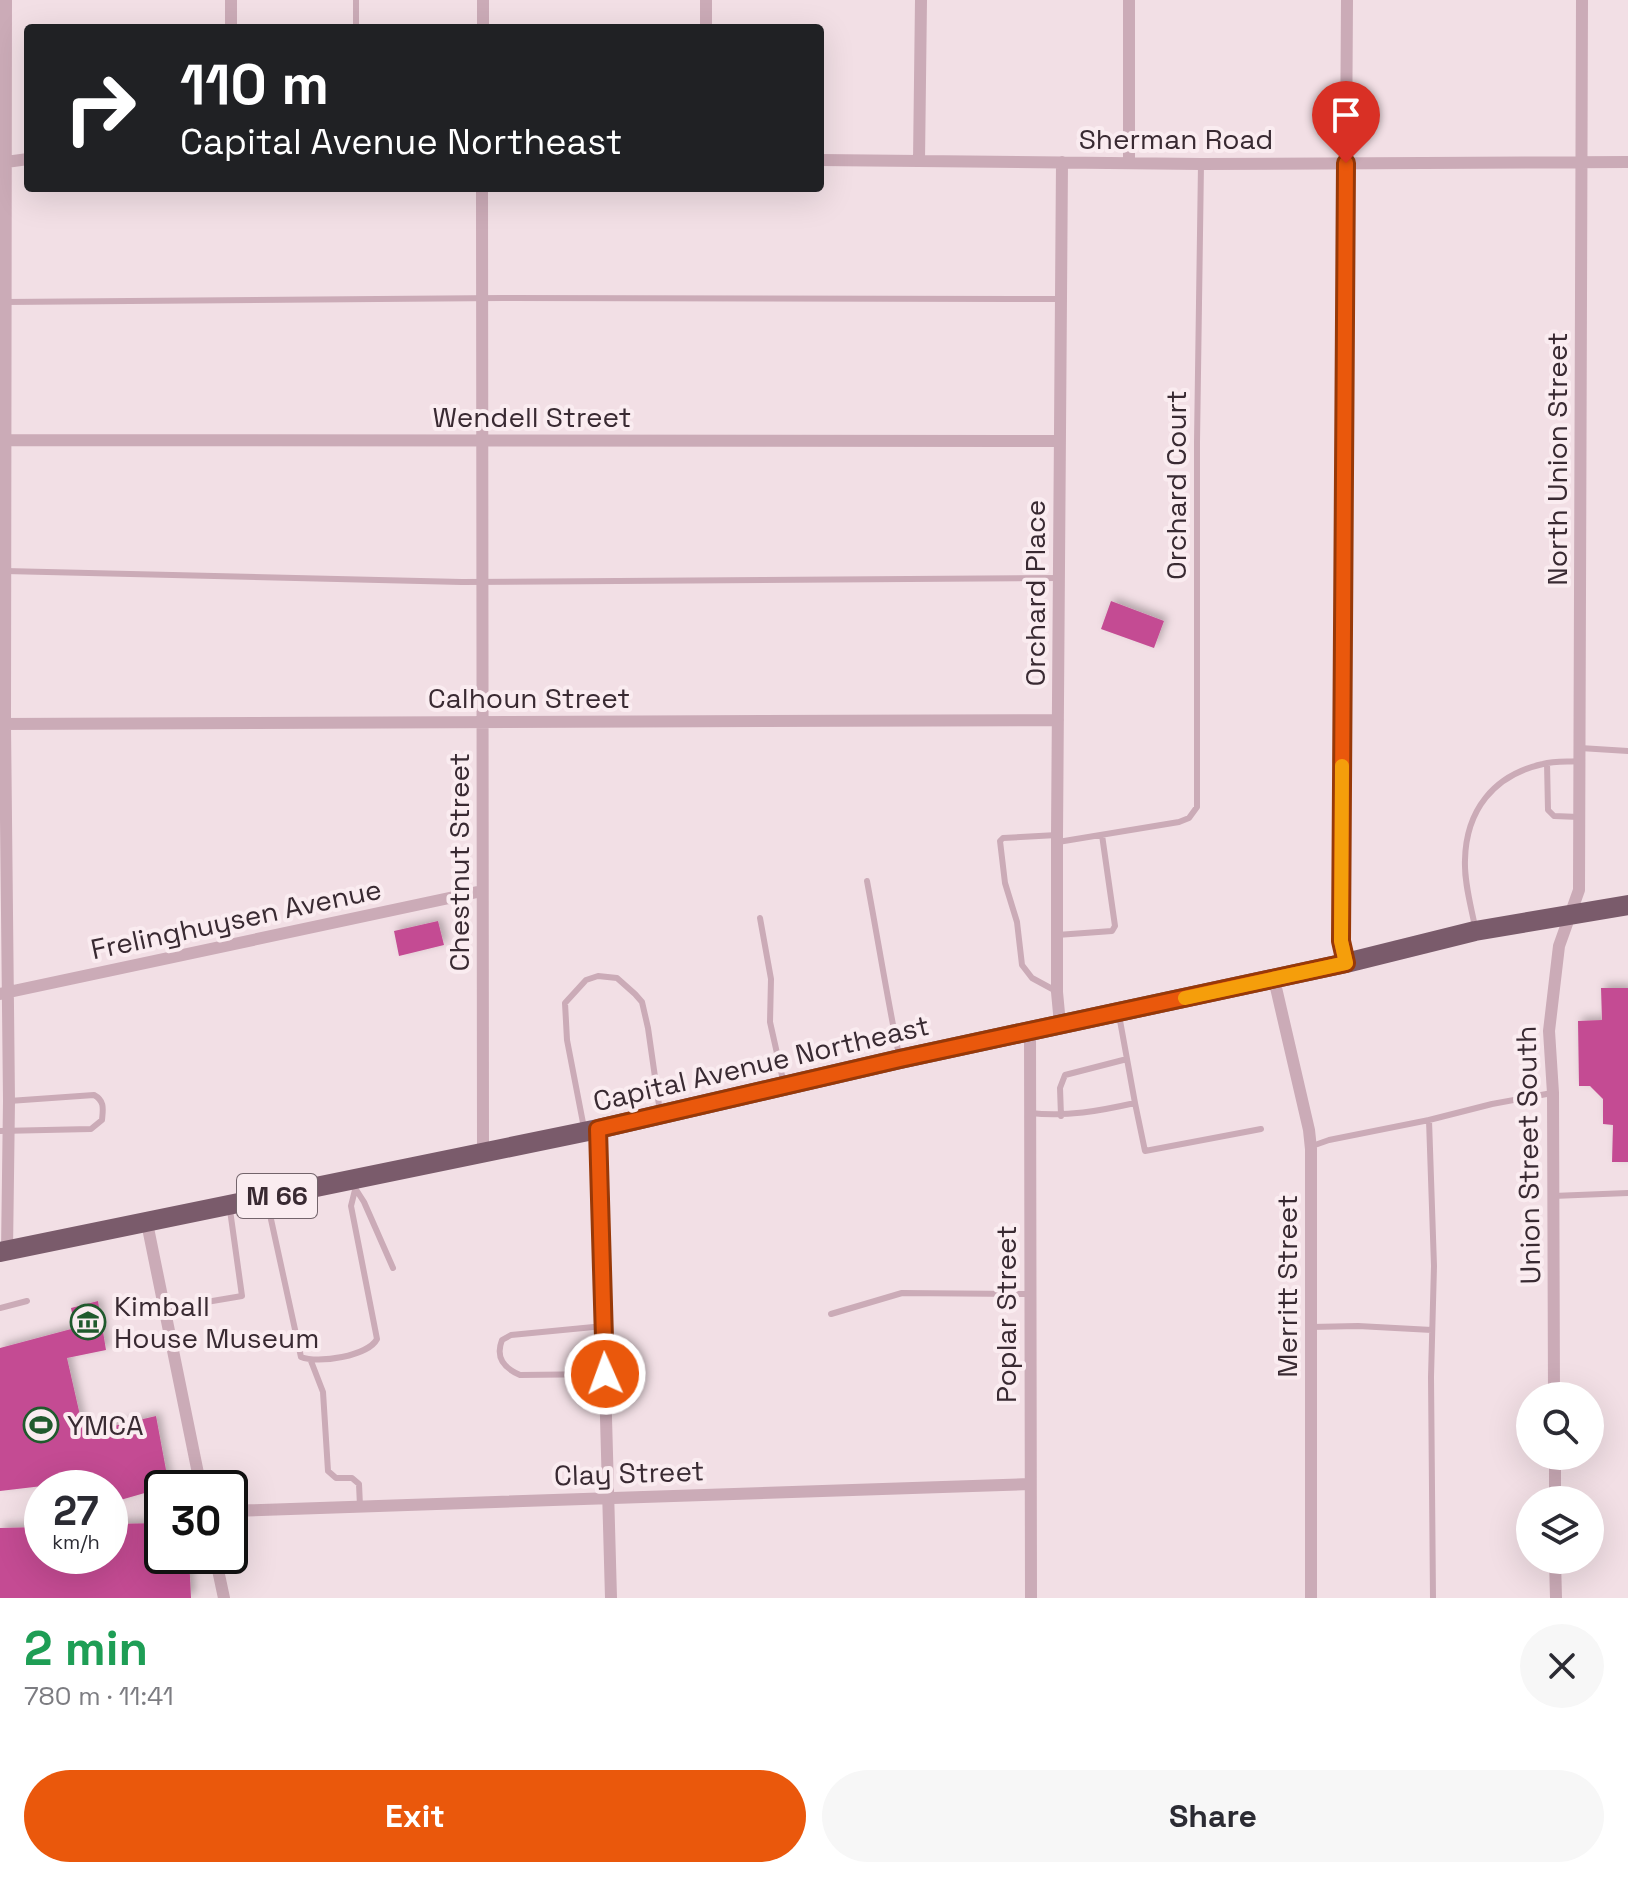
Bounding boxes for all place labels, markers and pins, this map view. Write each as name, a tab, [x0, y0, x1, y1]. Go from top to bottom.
pin	[1312, 81, 1380, 163]
place label: Kimball House Museum	[114, 1288, 319, 1356]
museum icon: Kimball House Museum	[69, 1303, 107, 1341]
sports icon: YMCA	[22, 1406, 60, 1444]
place label: YMCA	[67, 1407, 144, 1443]

